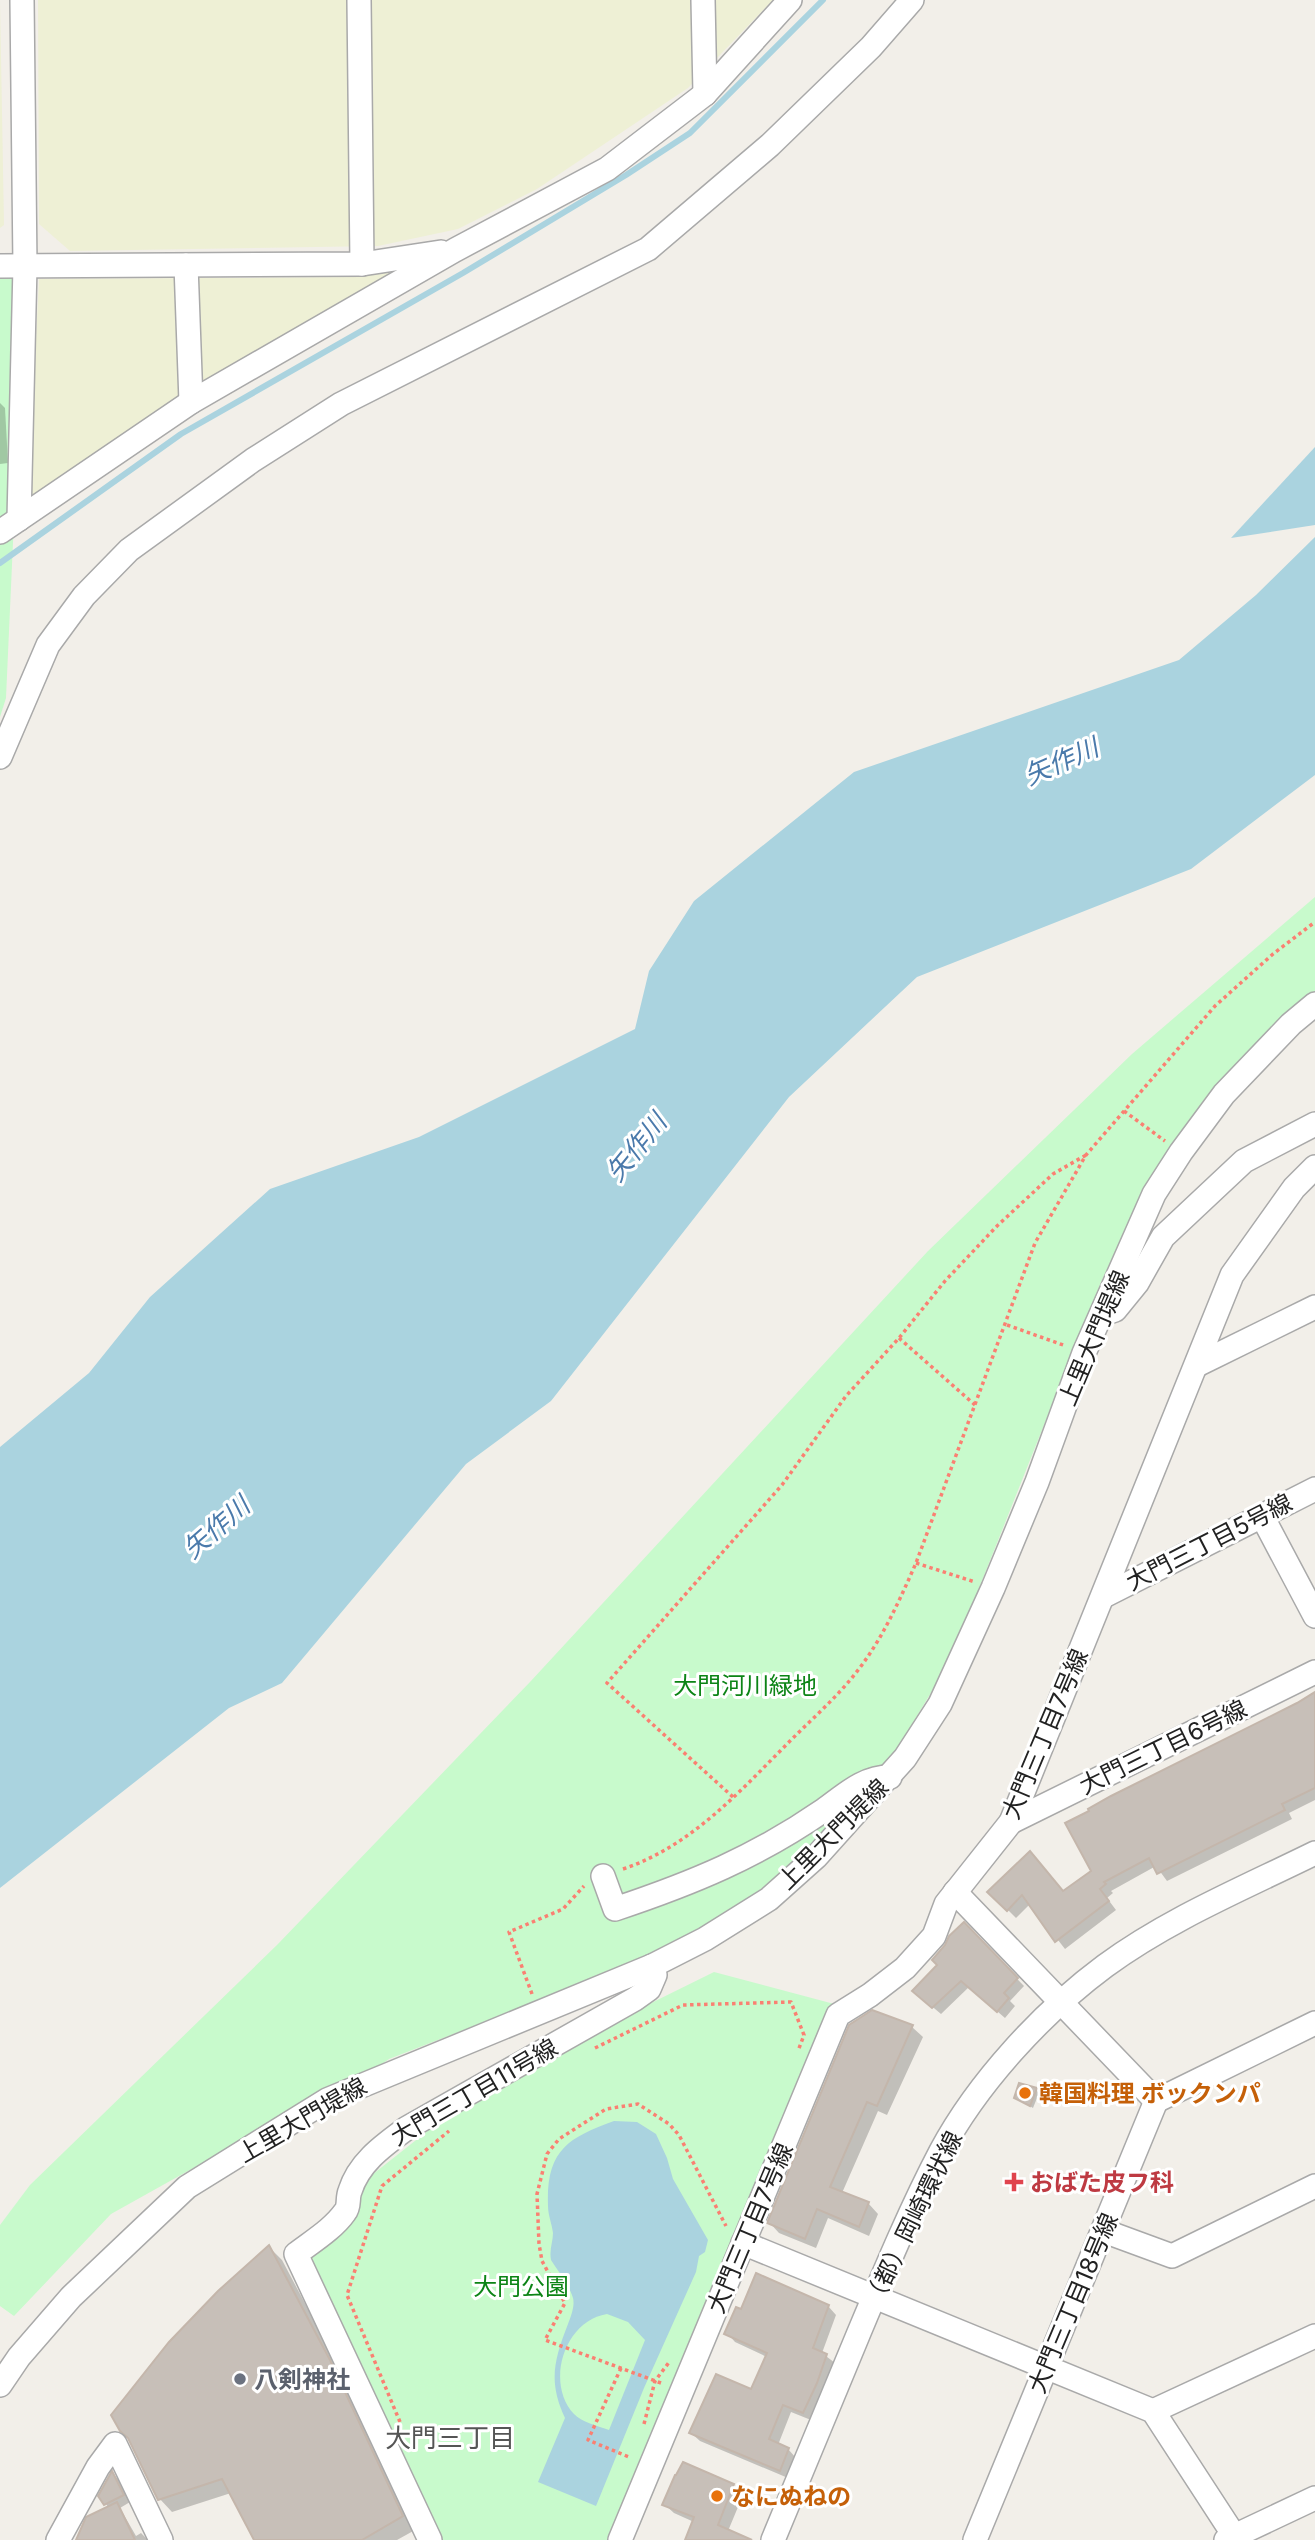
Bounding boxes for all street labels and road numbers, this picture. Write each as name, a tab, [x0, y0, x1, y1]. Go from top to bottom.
street label: 上里大門堤線	[1053, 1266, 1135, 1410]
street label: 大門三丁目5号線	[1121, 1488, 1297, 1596]
street label: 大門三丁目7号線	[996, 1645, 1094, 1823]
street label: 大門三丁目6号線	[1074, 1694, 1252, 1800]
street label: 上里大門堤線	[772, 1773, 894, 1895]
street label: 大門三丁目11号線	[386, 2033, 562, 2151]
street label: 上里大門堤線	[232, 2071, 372, 2169]
street label: （都）岡崎環状線	[858, 2126, 968, 2312]
street label: 大門三丁目7号線	[701, 2139, 799, 2317]
street label: 大門三丁目18号線	[1022, 2209, 1124, 2397]

